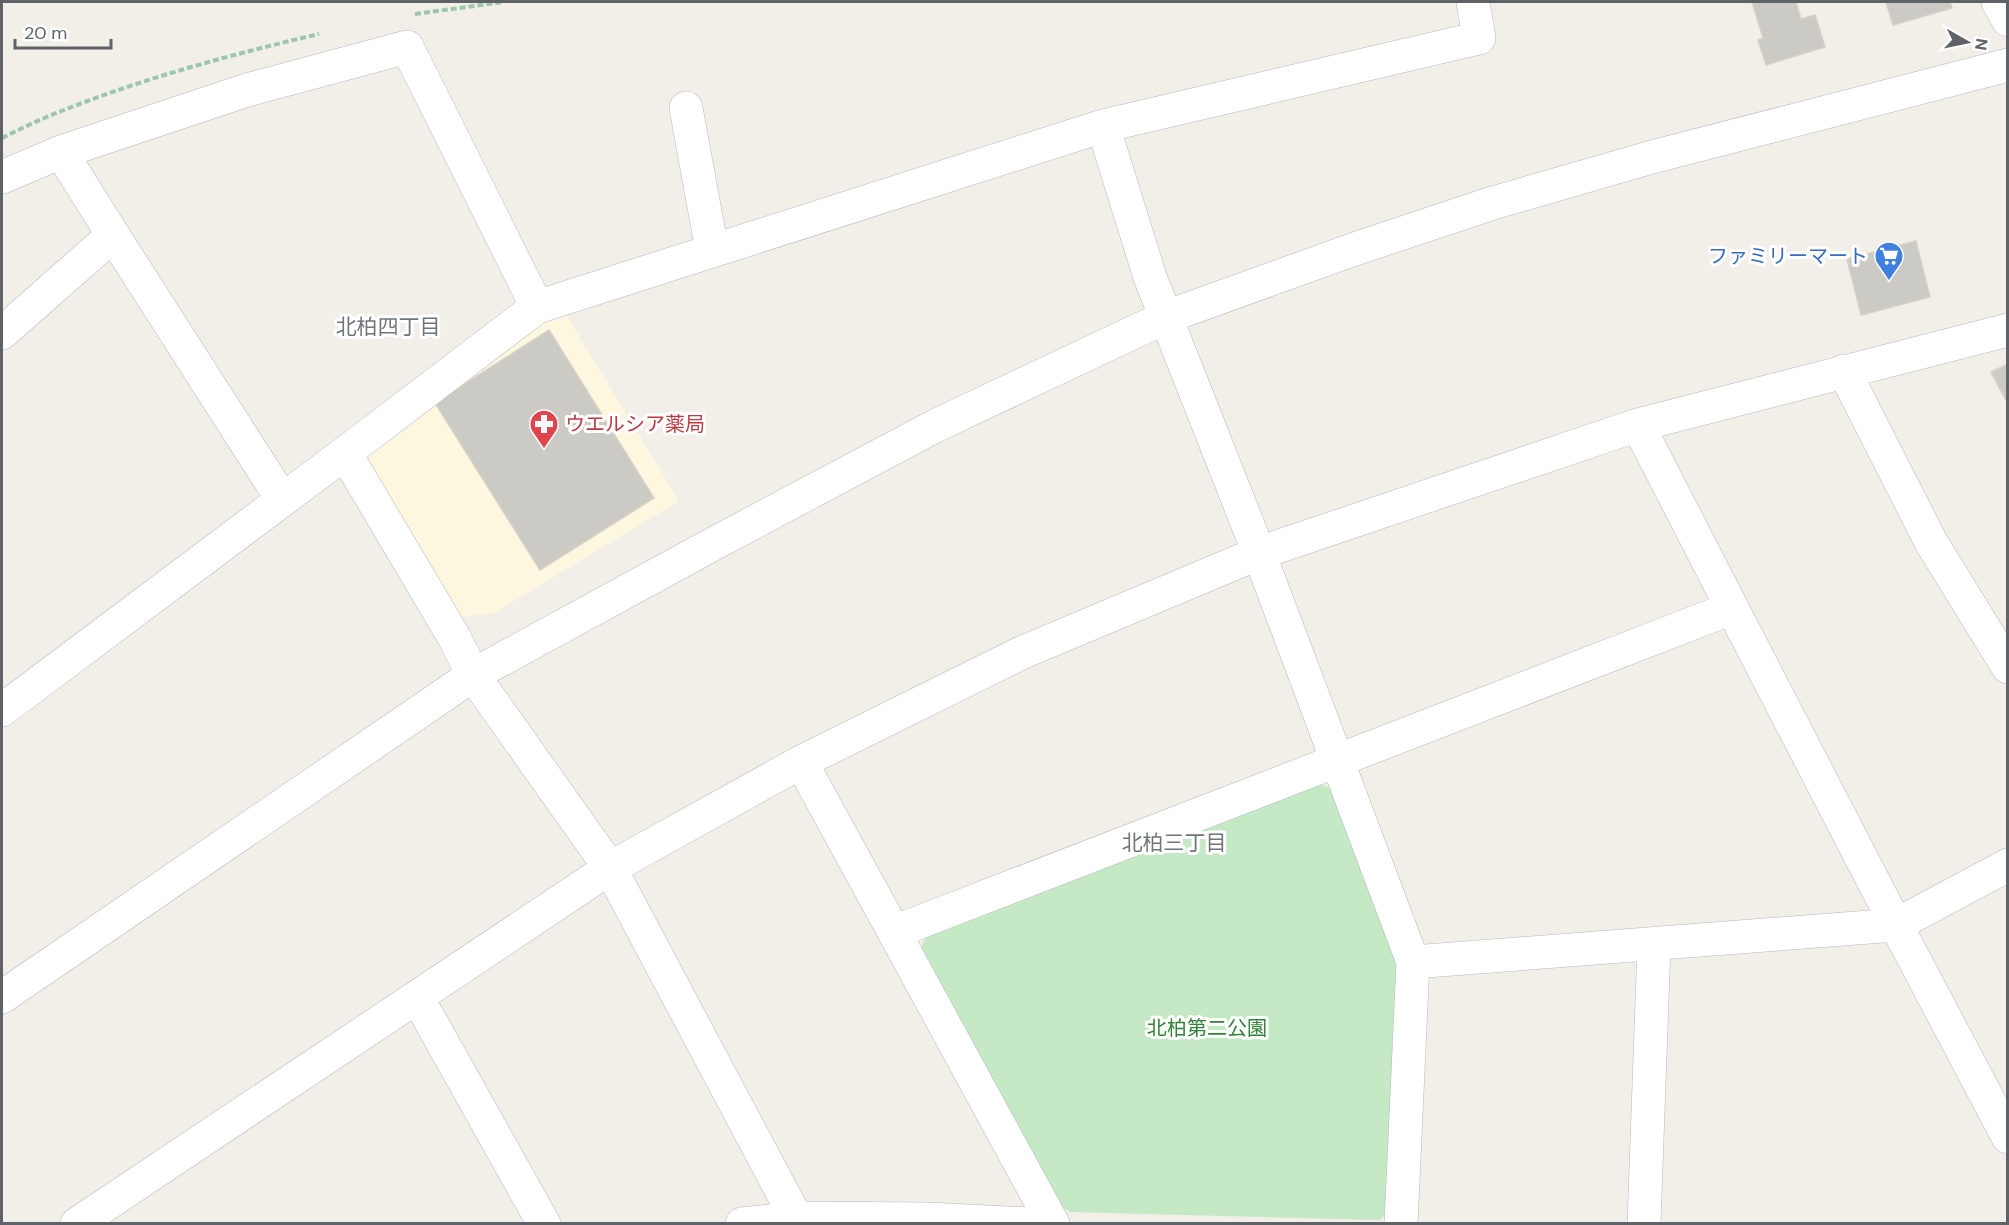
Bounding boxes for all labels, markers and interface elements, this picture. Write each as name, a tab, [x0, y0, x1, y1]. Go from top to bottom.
scale bar	[15, 12, 111, 50]
north arrow	[1937, 12, 1997, 72]
text: 20 m	[24, 21, 67, 45]
text: N	[1970, 37, 1993, 52]
supermarket icon: ファミリーマート	[1873, 240, 1905, 282]
place label: ファミリーマート	[1708, 243, 1868, 269]
district label: 北柏四丁目	[336, 313, 441, 341]
pharmacy icon: ウエルシア薬局	[528, 408, 560, 450]
place label: ウエルシア薬局	[565, 411, 705, 437]
district label: 北柏三丁目	[1122, 829, 1227, 857]
park label: 北柏第二公園	[1147, 1015, 1267, 1041]

